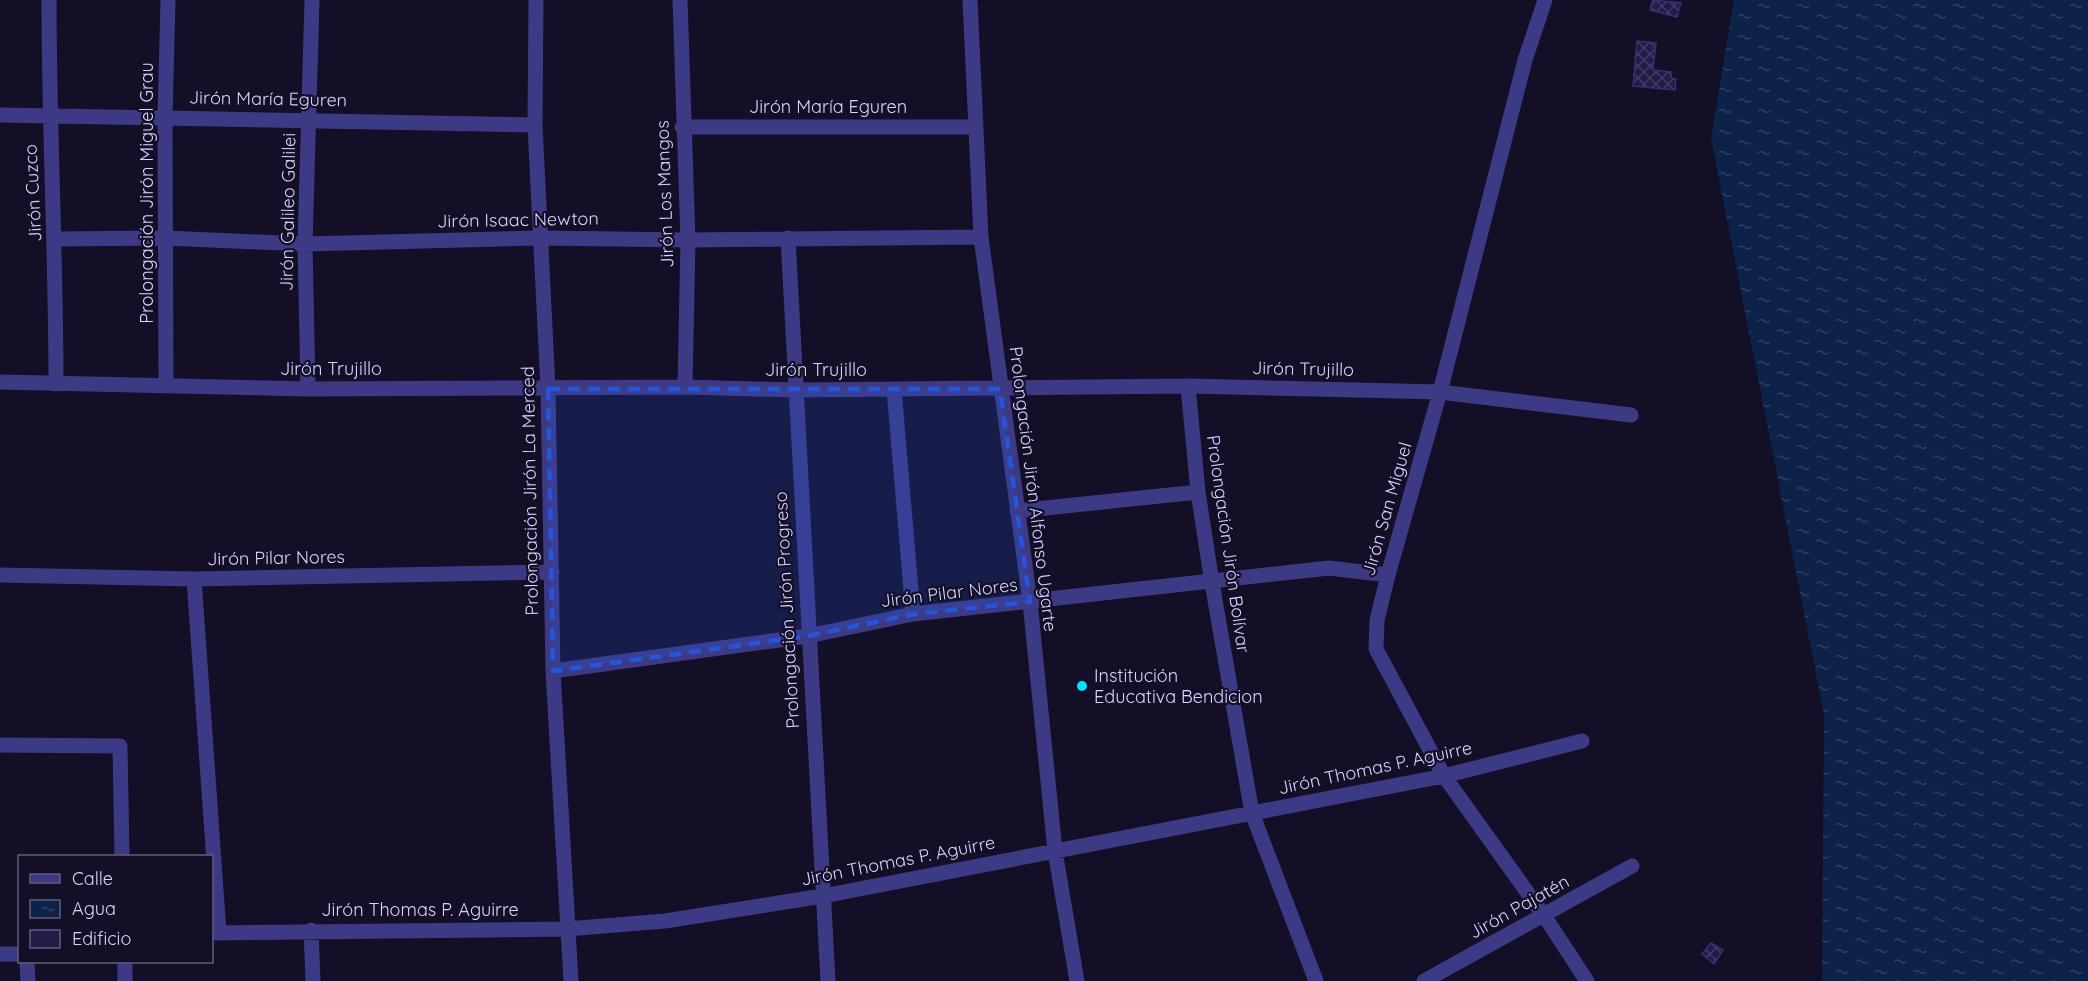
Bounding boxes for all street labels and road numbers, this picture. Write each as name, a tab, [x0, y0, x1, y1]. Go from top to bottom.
street label: Prolongación Jirón Miguel Grau	[135, 62, 158, 324]
street label: Jirón María Eguren	[189, 86, 347, 111]
street label: Jirón María Eguren	[749, 95, 907, 118]
street label: Jirón Los Mangos	[650, 120, 679, 268]
street label: Jirón Galileo Galilei	[275, 133, 300, 291]
street label: Jirón Cuzco	[18, 144, 47, 243]
street label: Jirón Isaac Newton	[437, 207, 599, 232]
street label: Prolongación Jirón Alfonso Ugarte	[1005, 345, 1062, 633]
street label: Jirón Trujillo	[1252, 356, 1354, 381]
street label: Jirón Trujillo	[280, 357, 382, 380]
street label: Jirón Trujillo	[765, 358, 867, 381]
street label: Prolongación Jirón La Merced	[516, 366, 543, 616]
street label: Prolongación Jirón Bolívar	[1202, 433, 1255, 654]
street label: Jirón San Miguel	[1356, 439, 1417, 578]
street label: Prolongación Jirón Progreso	[769, 491, 804, 729]
street label: Jirón Pilar Nores	[207, 545, 345, 570]
street label: Jirón Pilar Nores	[879, 573, 1019, 612]
street label: Jirón Thomas P. Aguirre	[1276, 736, 1474, 799]
street label: Jirón Thomas P. Aguirre	[799, 830, 997, 891]
street label: Jirón Pajatén	[1465, 870, 1573, 944]
street label: Jirón Thomas P. Aguirre	[321, 898, 519, 921]

